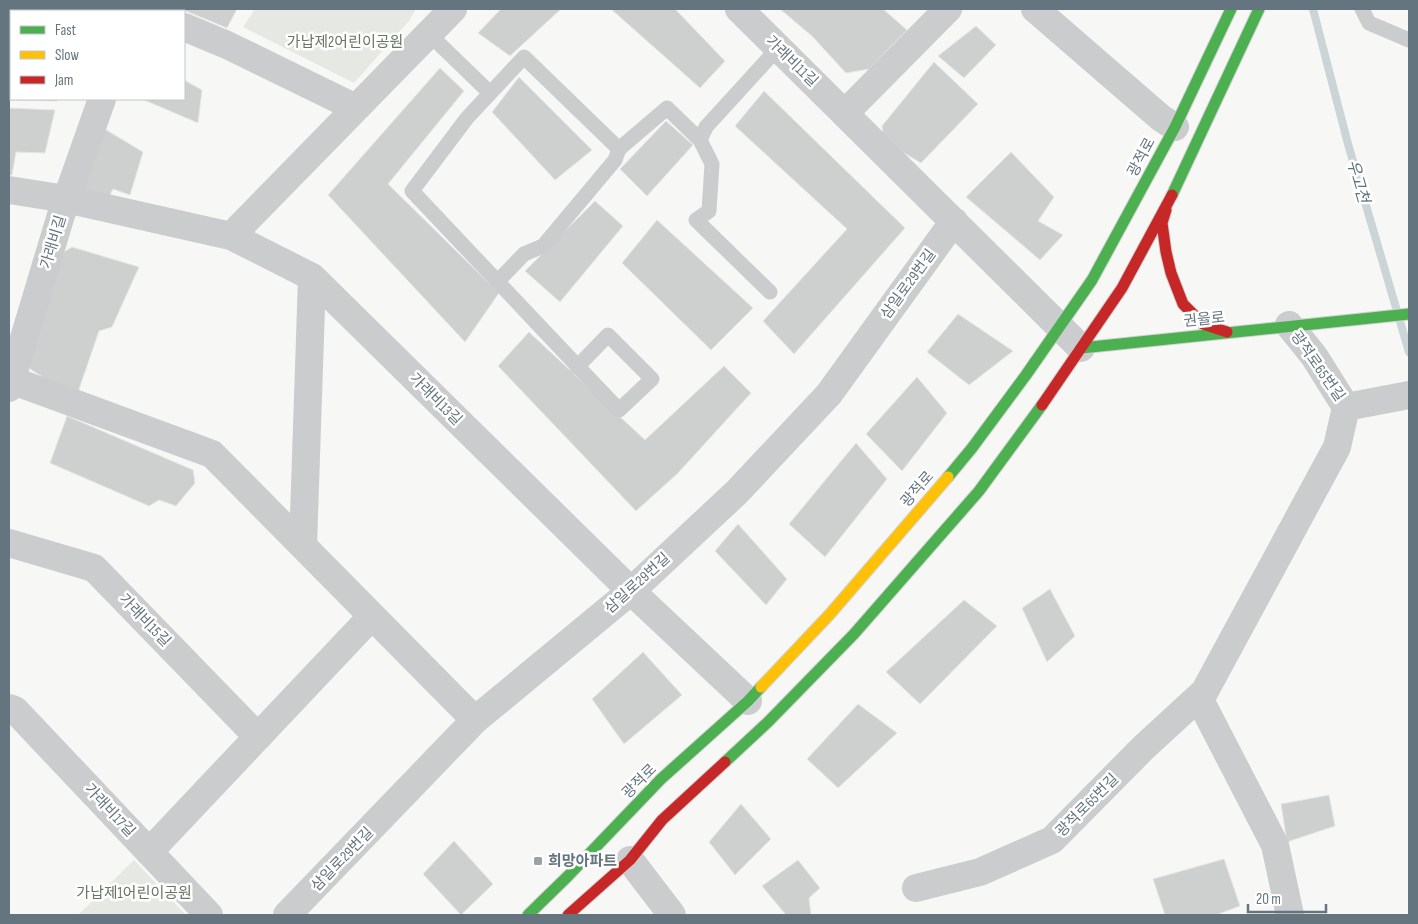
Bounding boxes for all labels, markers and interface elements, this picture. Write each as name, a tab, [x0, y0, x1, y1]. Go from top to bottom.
legend	[10, 10, 185, 100]
text: Fast	[55, 21, 77, 40]
street label: 가래비11길	[761, 32, 822, 91]
park label: 가납제2어린이공원	[287, 33, 403, 52]
text: Slow	[55, 46, 79, 65]
text: Jam	[54, 71, 73, 90]
street label: 광적로	[1123, 134, 1160, 180]
water label: 우고천	[1342, 158, 1373, 207]
street label: 가래비길	[36, 213, 71, 271]
street label: 삼일로29번길	[877, 246, 940, 323]
street label: 권율로	[1182, 308, 1226, 331]
street label: 광적로65번길	[1286, 327, 1349, 405]
street label: 가래비13길	[405, 369, 466, 430]
street label: 광적로	[897, 467, 938, 511]
street label: 삼일로29번길	[601, 549, 674, 618]
street label: 가래비15길	[115, 590, 175, 651]
street label: 광적로	[618, 760, 661, 803]
street label: 광적로65번길	[1052, 770, 1123, 841]
street label: 가래비17길	[80, 780, 139, 841]
street label: 삼일로29번길	[307, 823, 378, 895]
place label: 희망아파트	[548, 852, 617, 871]
marker: 희망아파트	[532, 855, 544, 867]
scale bar	[1248, 882, 1326, 914]
park label: 가납제1어린이공원	[76, 884, 192, 903]
text: 20 m	[1256, 890, 1281, 909]

